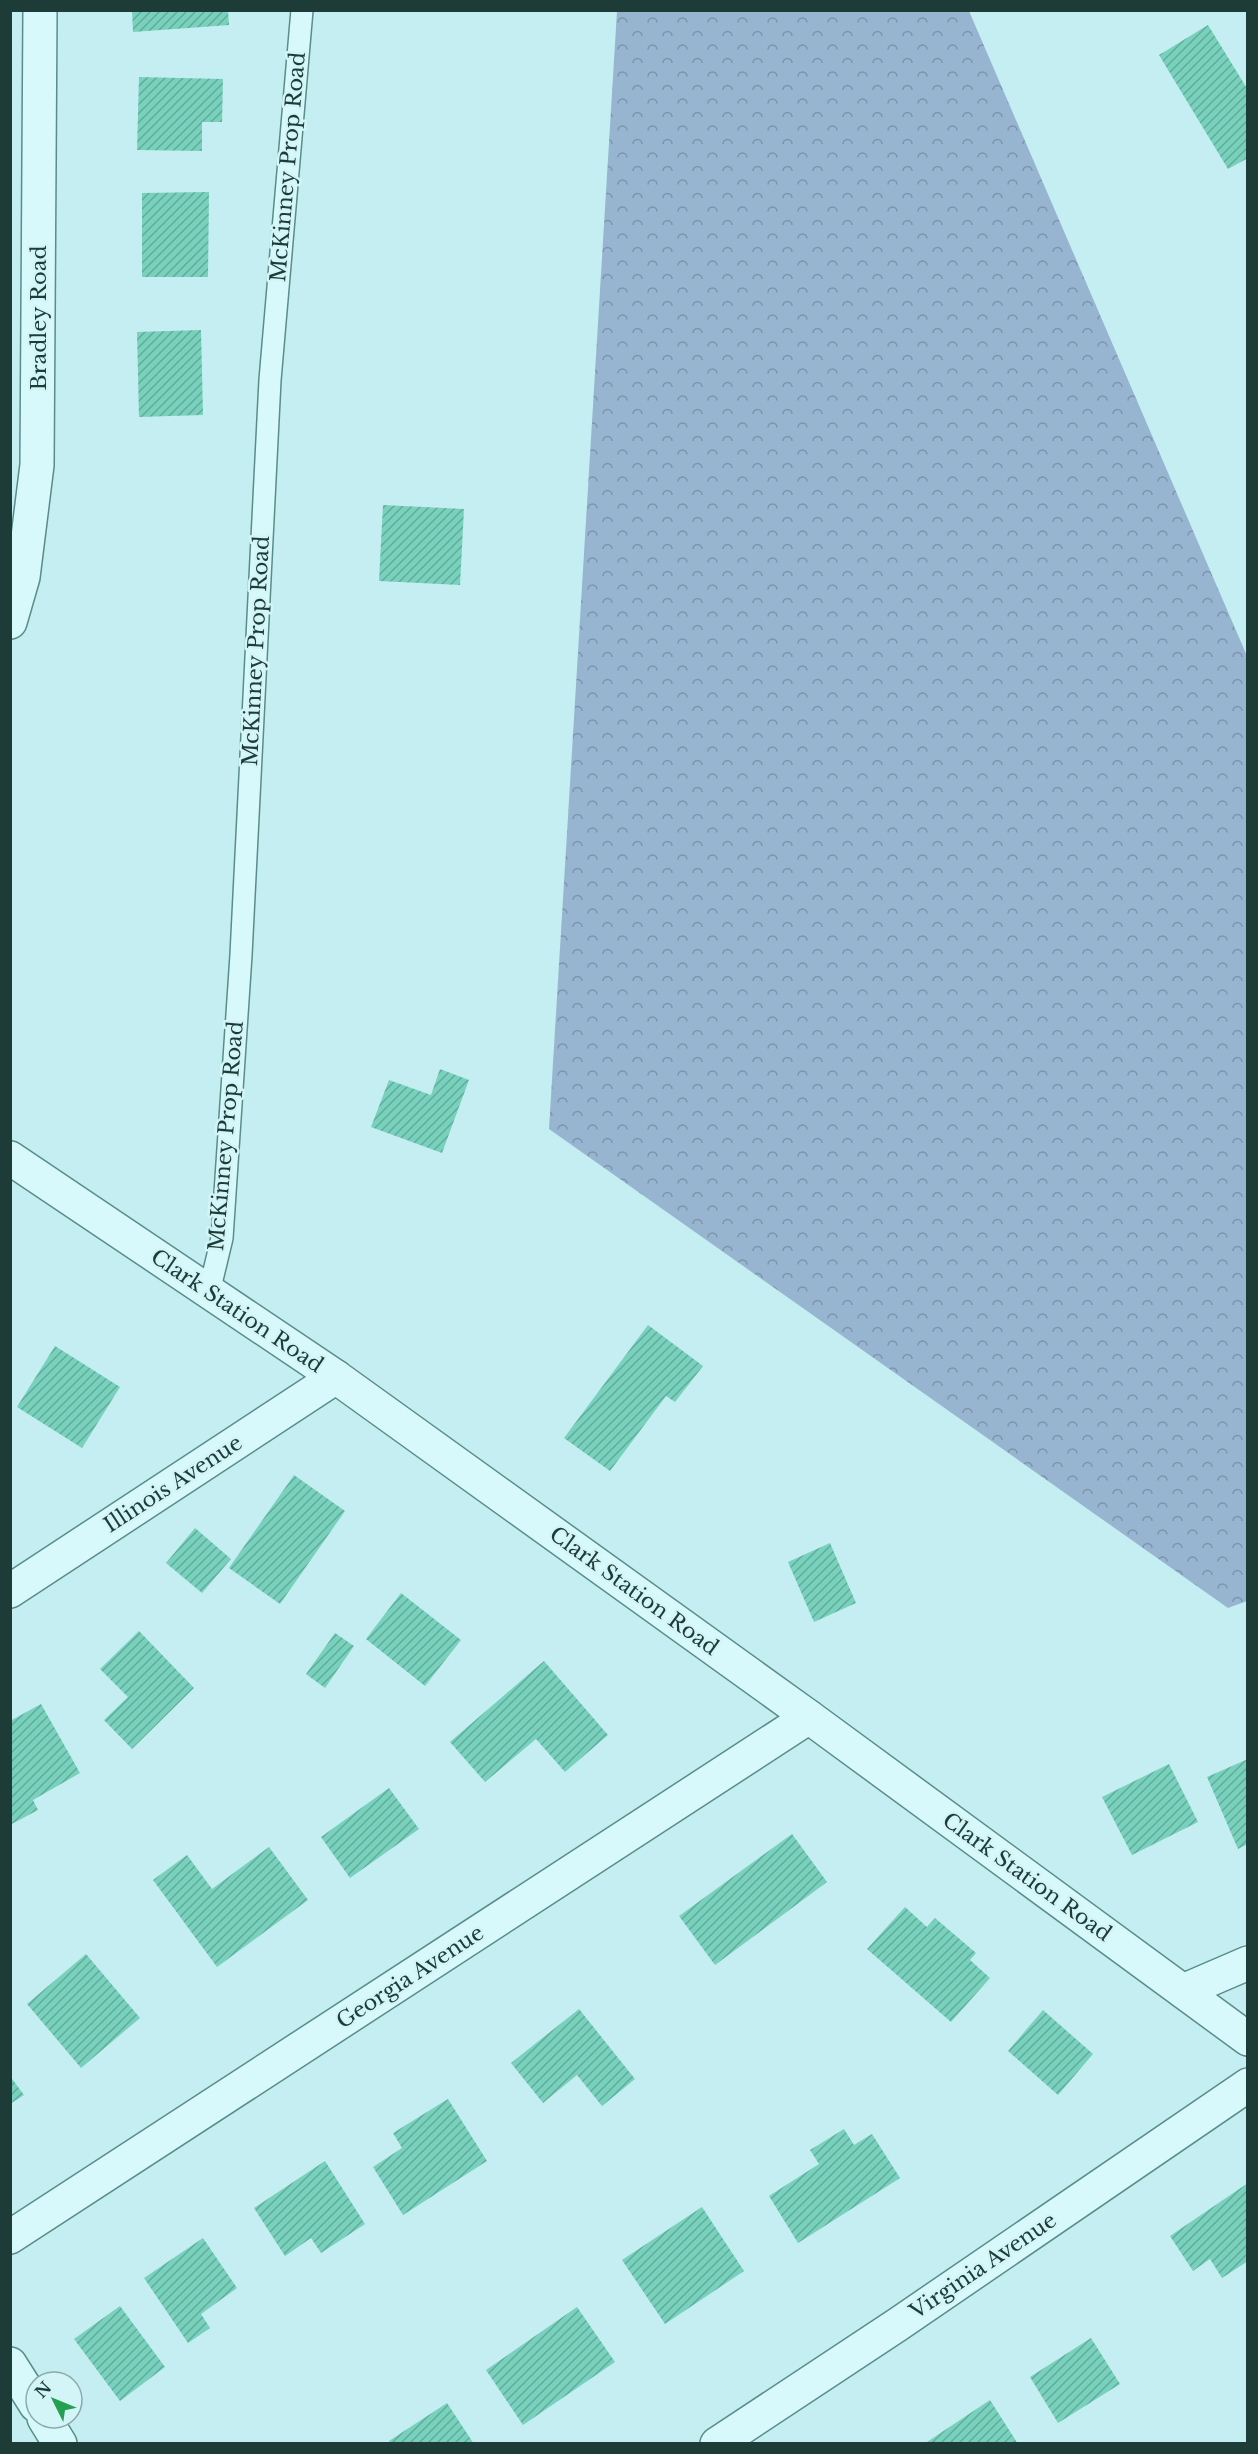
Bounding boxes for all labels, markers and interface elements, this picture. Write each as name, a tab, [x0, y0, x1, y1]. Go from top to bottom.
street label: McKinney Prop Road	[265, 51, 311, 283]
street label: Bradley Road	[26, 245, 52, 391]
street label: McKinney Prop Road	[237, 535, 275, 767]
street label: McKinney Prop Road	[203, 1020, 249, 1252]
street label: Clark Station Road	[146, 1244, 328, 1378]
street label: Illinois Avenue	[99, 1430, 247, 1538]
street label: Clark Station Road	[545, 1521, 723, 1661]
street label: Clark Station Road	[938, 1807, 1116, 1947]
street label: Georgia Avenue	[331, 1920, 489, 2034]
street label: Virginia Avenue	[904, 2207, 1061, 2325]
north arrow	[24, 2370, 84, 2430]
text: N	[31, 2377, 55, 2402]

